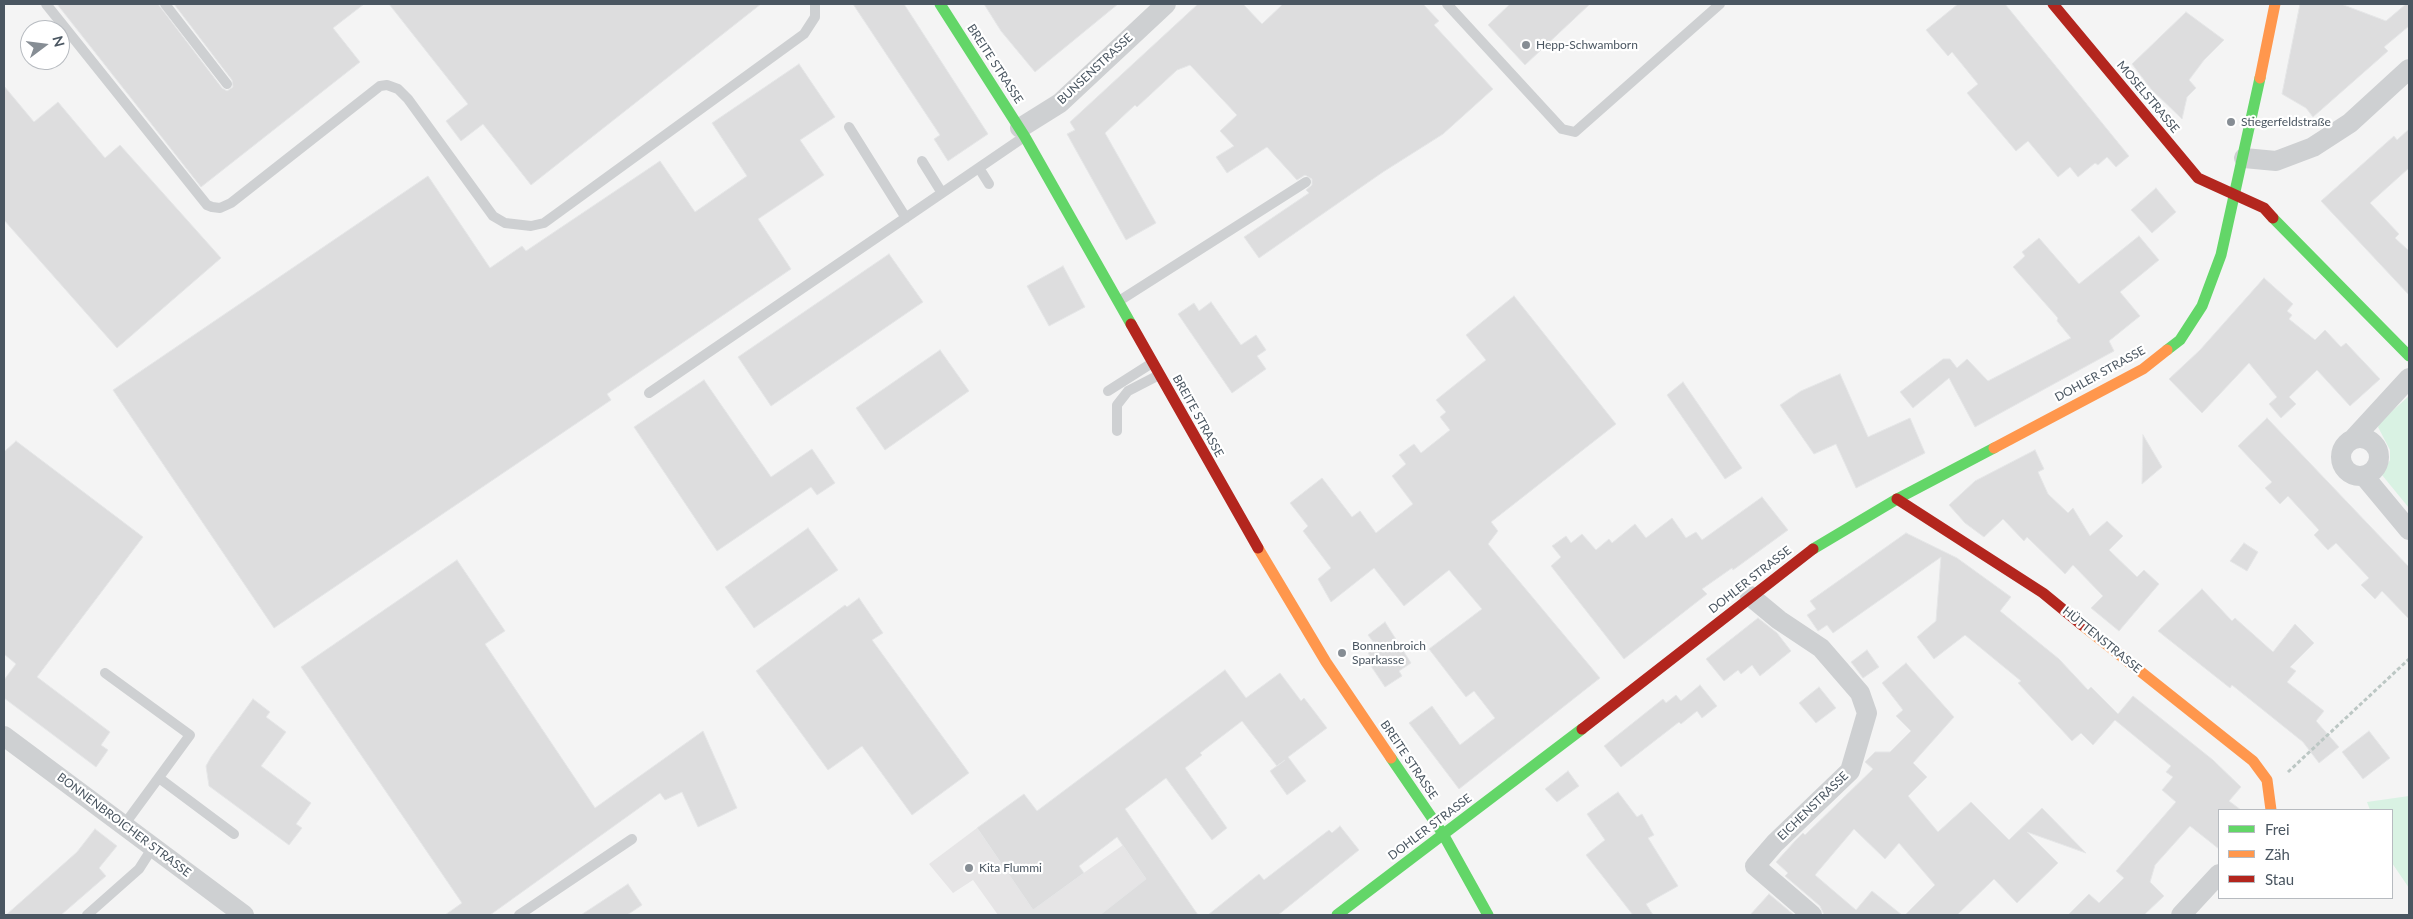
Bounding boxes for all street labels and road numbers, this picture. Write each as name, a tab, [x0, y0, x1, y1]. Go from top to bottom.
street label: BREITE STRASSE	[964, 22, 1026, 106]
street label: BUNSENSTRASSE	[1054, 30, 1136, 108]
street label: MOSELSTRASSE	[2114, 58, 2182, 136]
street label: DOHLER STRASSE	[2052, 343, 2148, 405]
street label: BREITE STRASSE	[1169, 372, 1227, 460]
street label: DOHLER STRASSE	[1706, 543, 1794, 617]
street label: HÜTTENSTRASSE	[2060, 604, 2144, 676]
street label: BREITE STRASSE	[1377, 718, 1441, 802]
street label: EICHENSTRASSE	[1775, 769, 1851, 843]
street label: BONNENBROICHER STRASSE	[54, 770, 194, 880]
street label: DOHLER STRASSE	[1385, 791, 1475, 863]

